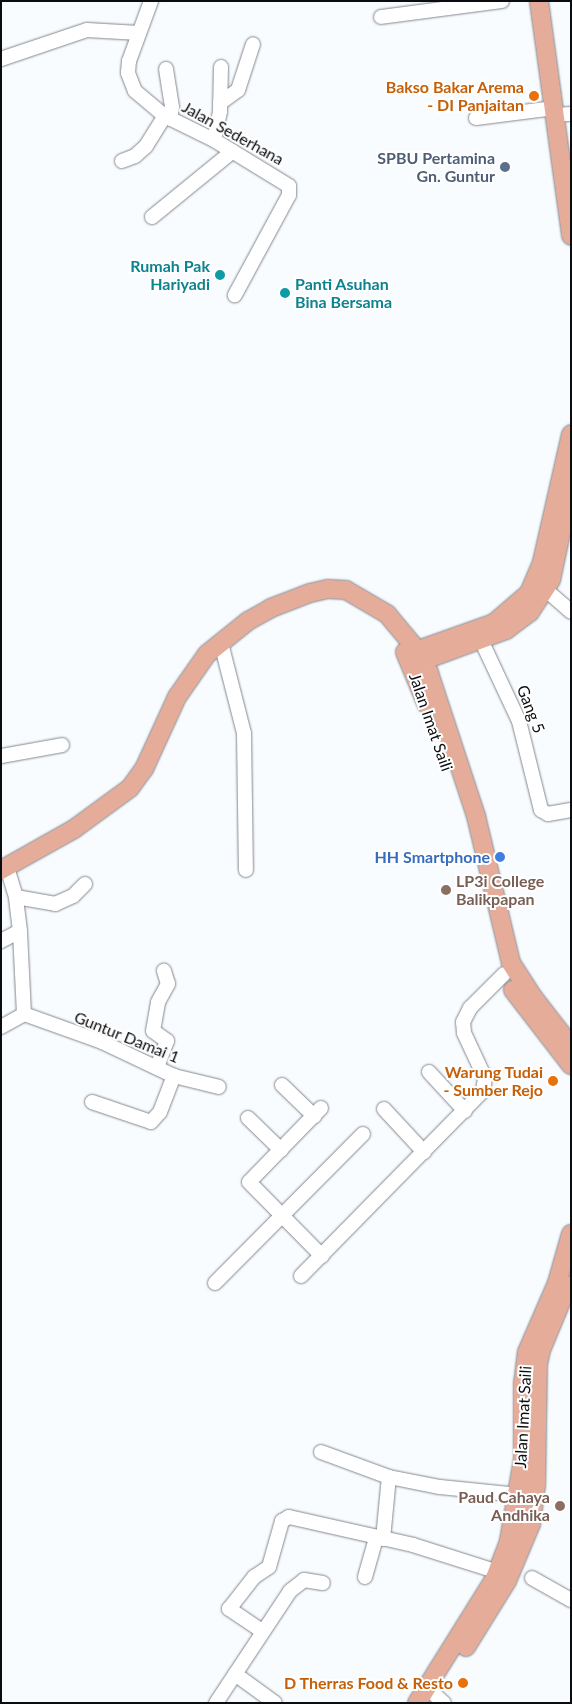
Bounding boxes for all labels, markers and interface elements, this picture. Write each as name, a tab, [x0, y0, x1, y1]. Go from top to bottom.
place label: Bakso Bakar Arema - DI Panjaitan	[385, 77, 524, 115]
marker: Bakso Bakar Arema - DI Panjaitan	[528, 90, 540, 102]
street label: Jalan Sederhana	[179, 97, 287, 169]
place label: SPBU Pertamina Gn. Guntur	[377, 148, 495, 186]
marker: SPBU Pertamina Gn. Guntur	[499, 161, 511, 173]
place label: Rumah Pak Hariyadi	[130, 256, 210, 294]
marker: Rumah Pak Hariyadi	[214, 269, 226, 281]
place label: Panti Asuhan Bina Bersama	[295, 274, 392, 312]
marker: Panti Asuhan Bina Bersama	[279, 287, 291, 299]
street label: Jalan Imat Saili	[405, 671, 457, 773]
street label: Gang 5	[513, 682, 549, 736]
place label: HH Smartphone	[375, 847, 490, 867]
marker: HH Smartphone	[494, 851, 506, 863]
place label: LP3i College Balikpapan	[456, 871, 544, 909]
marker: LP3i College Balikpapan	[440, 884, 452, 896]
street label: Guntur Damai 1	[71, 1007, 183, 1067]
place label: Warung Tudai - Sumber Rejo	[443, 1062, 543, 1100]
marker: Warung Tudai - Sumber Rejo	[547, 1075, 559, 1087]
street label: Jalan Imat Saili	[511, 1365, 535, 1469]
place label: Paud Cahaya Andhika	[458, 1487, 550, 1525]
marker: Paud Cahaya Andhika	[554, 1500, 566, 1512]
place label: D Therras Food & Resto	[283, 1673, 453, 1693]
marker: D Therras Food & Resto	[457, 1677, 469, 1689]

